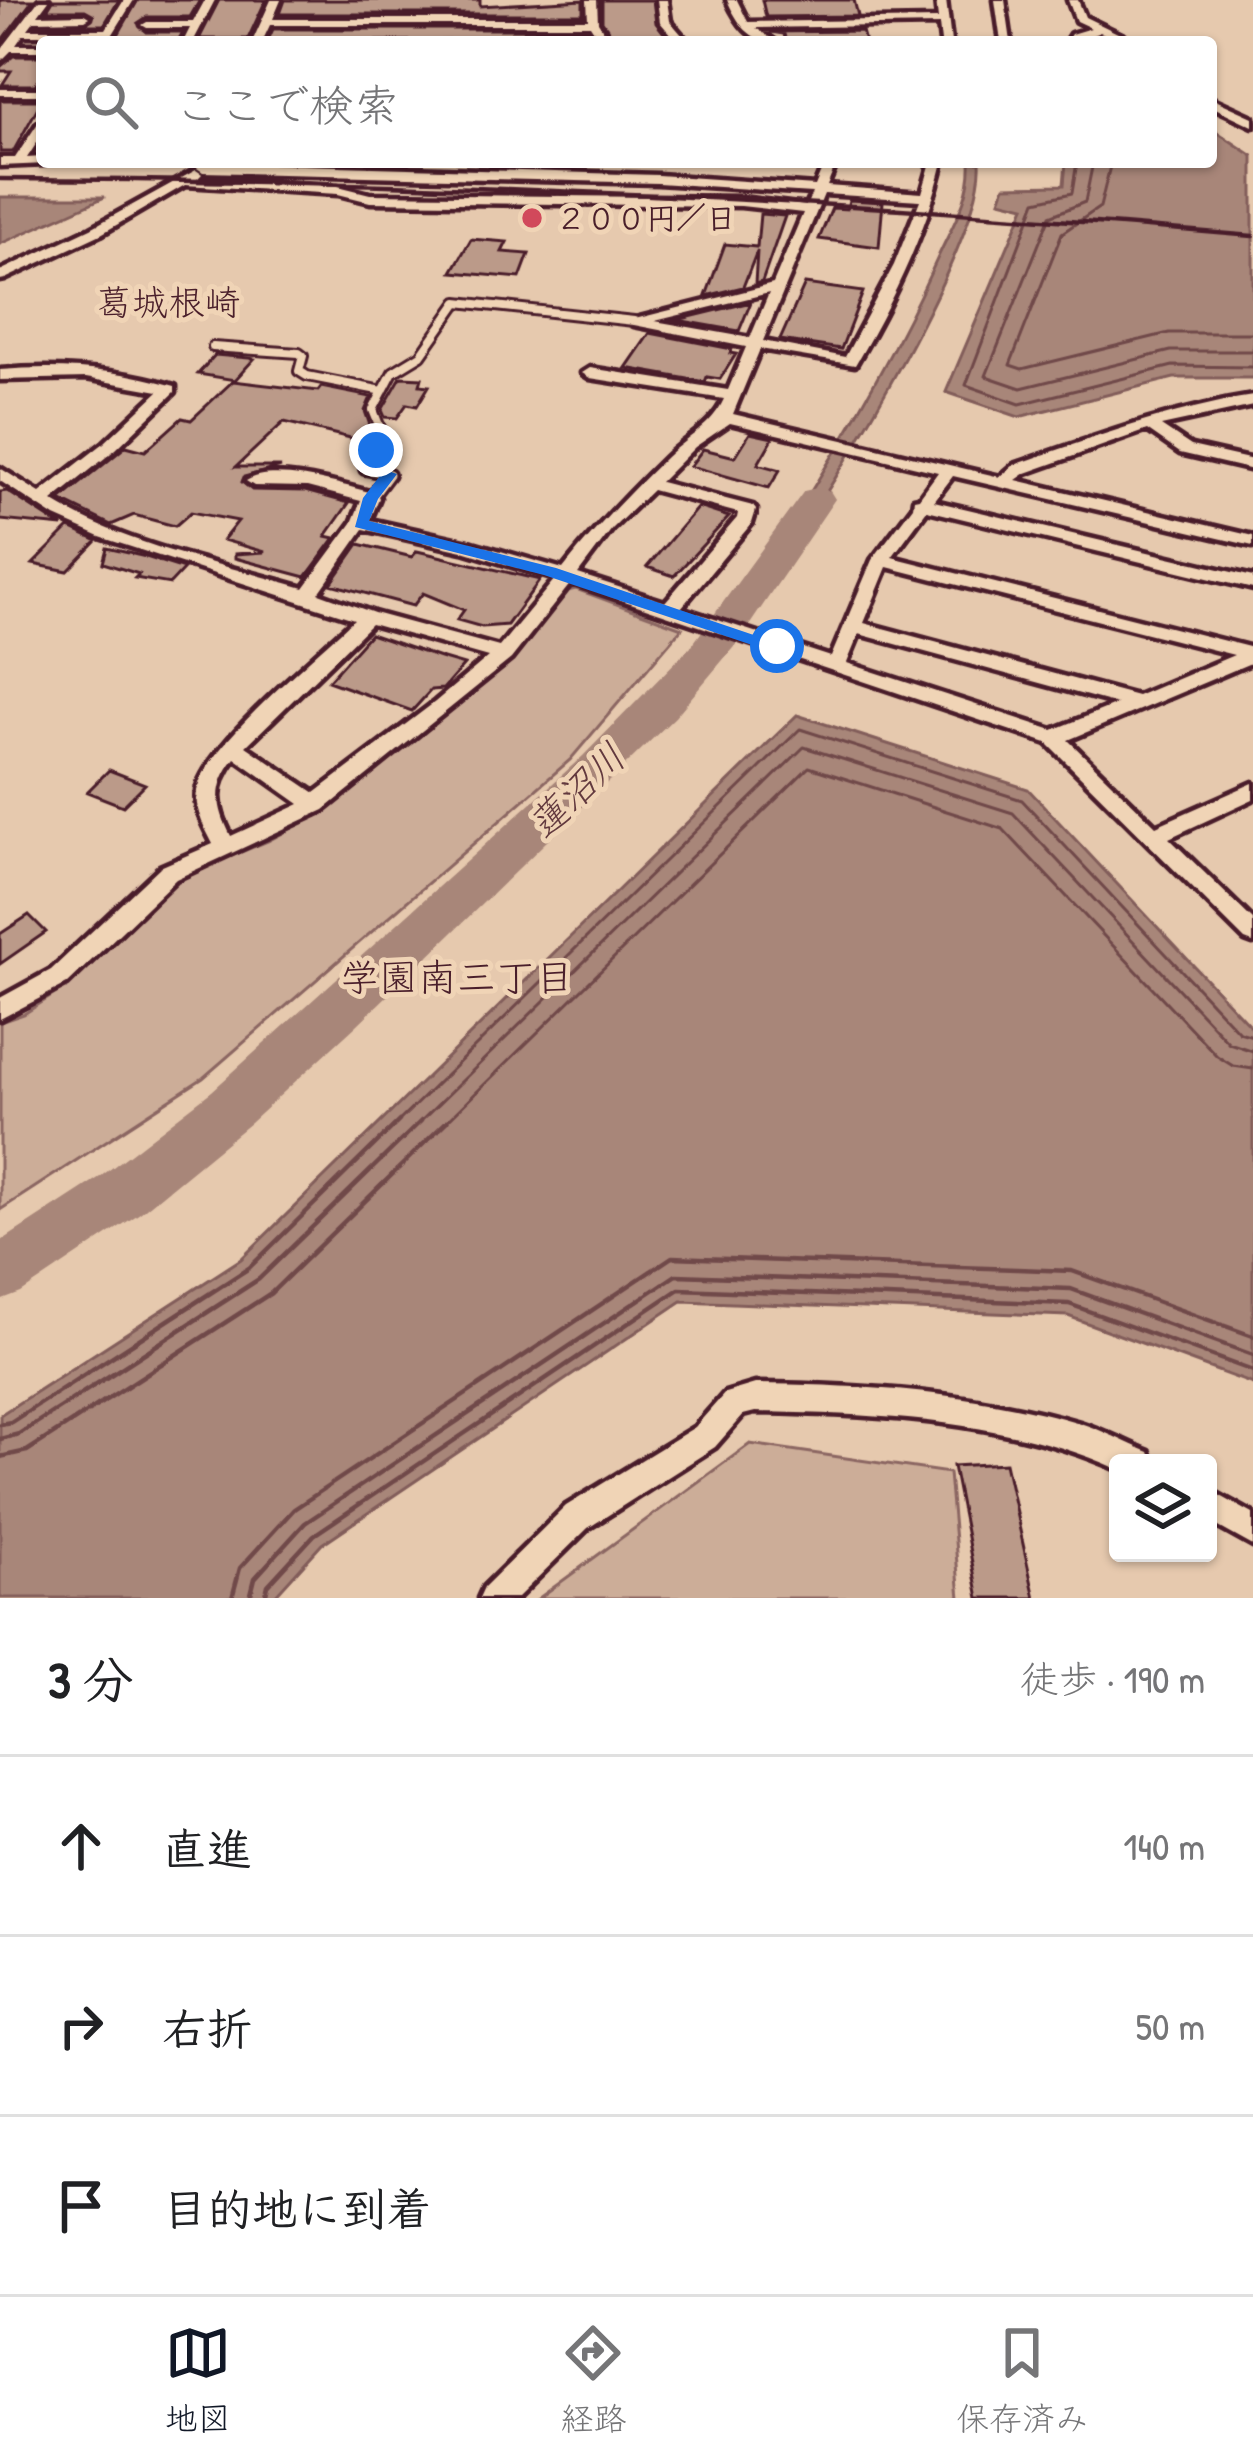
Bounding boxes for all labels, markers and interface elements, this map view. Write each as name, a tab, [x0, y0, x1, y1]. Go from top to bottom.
search box	[36, 36, 1217, 168]
icon: search	[78, 69, 144, 135]
text: ここで検索	[174, 74, 399, 135]
place label: ２００円／日	[556, 198, 736, 238]
marker: ２００円／日	[519, 205, 545, 231]
district label: 葛城根崎	[96, 277, 240, 326]
route end	[349, 423, 403, 477]
route start	[750, 619, 804, 673]
water label: 蓮沼川	[516, 730, 636, 850]
district label: 学園南三丁目	[340, 950, 574, 1003]
map controls	[1109, 1454, 1217, 1562]
button: layers	[1109, 1454, 1217, 1562]
text: 3 分	[48, 1645, 134, 1714]
text: 徒歩 · 190 m	[1020, 1652, 1205, 1705]
icon: ahead	[48, 1813, 114, 1879]
text: 直進	[162, 1818, 252, 1879]
text: 140 m	[1123, 1819, 1205, 1872]
icon: right	[48, 1993, 114, 2059]
text: 右折	[162, 1998, 252, 2059]
text: 50 m	[1136, 1999, 1205, 2052]
icon: arrive	[48, 2173, 114, 2239]
text: 目的地に到着	[162, 2178, 432, 2239]
tab: 地図	[165, 2320, 231, 2440]
tab: 経路	[560, 2320, 626, 2440]
tab: 保存済み	[956, 2320, 1088, 2440]

